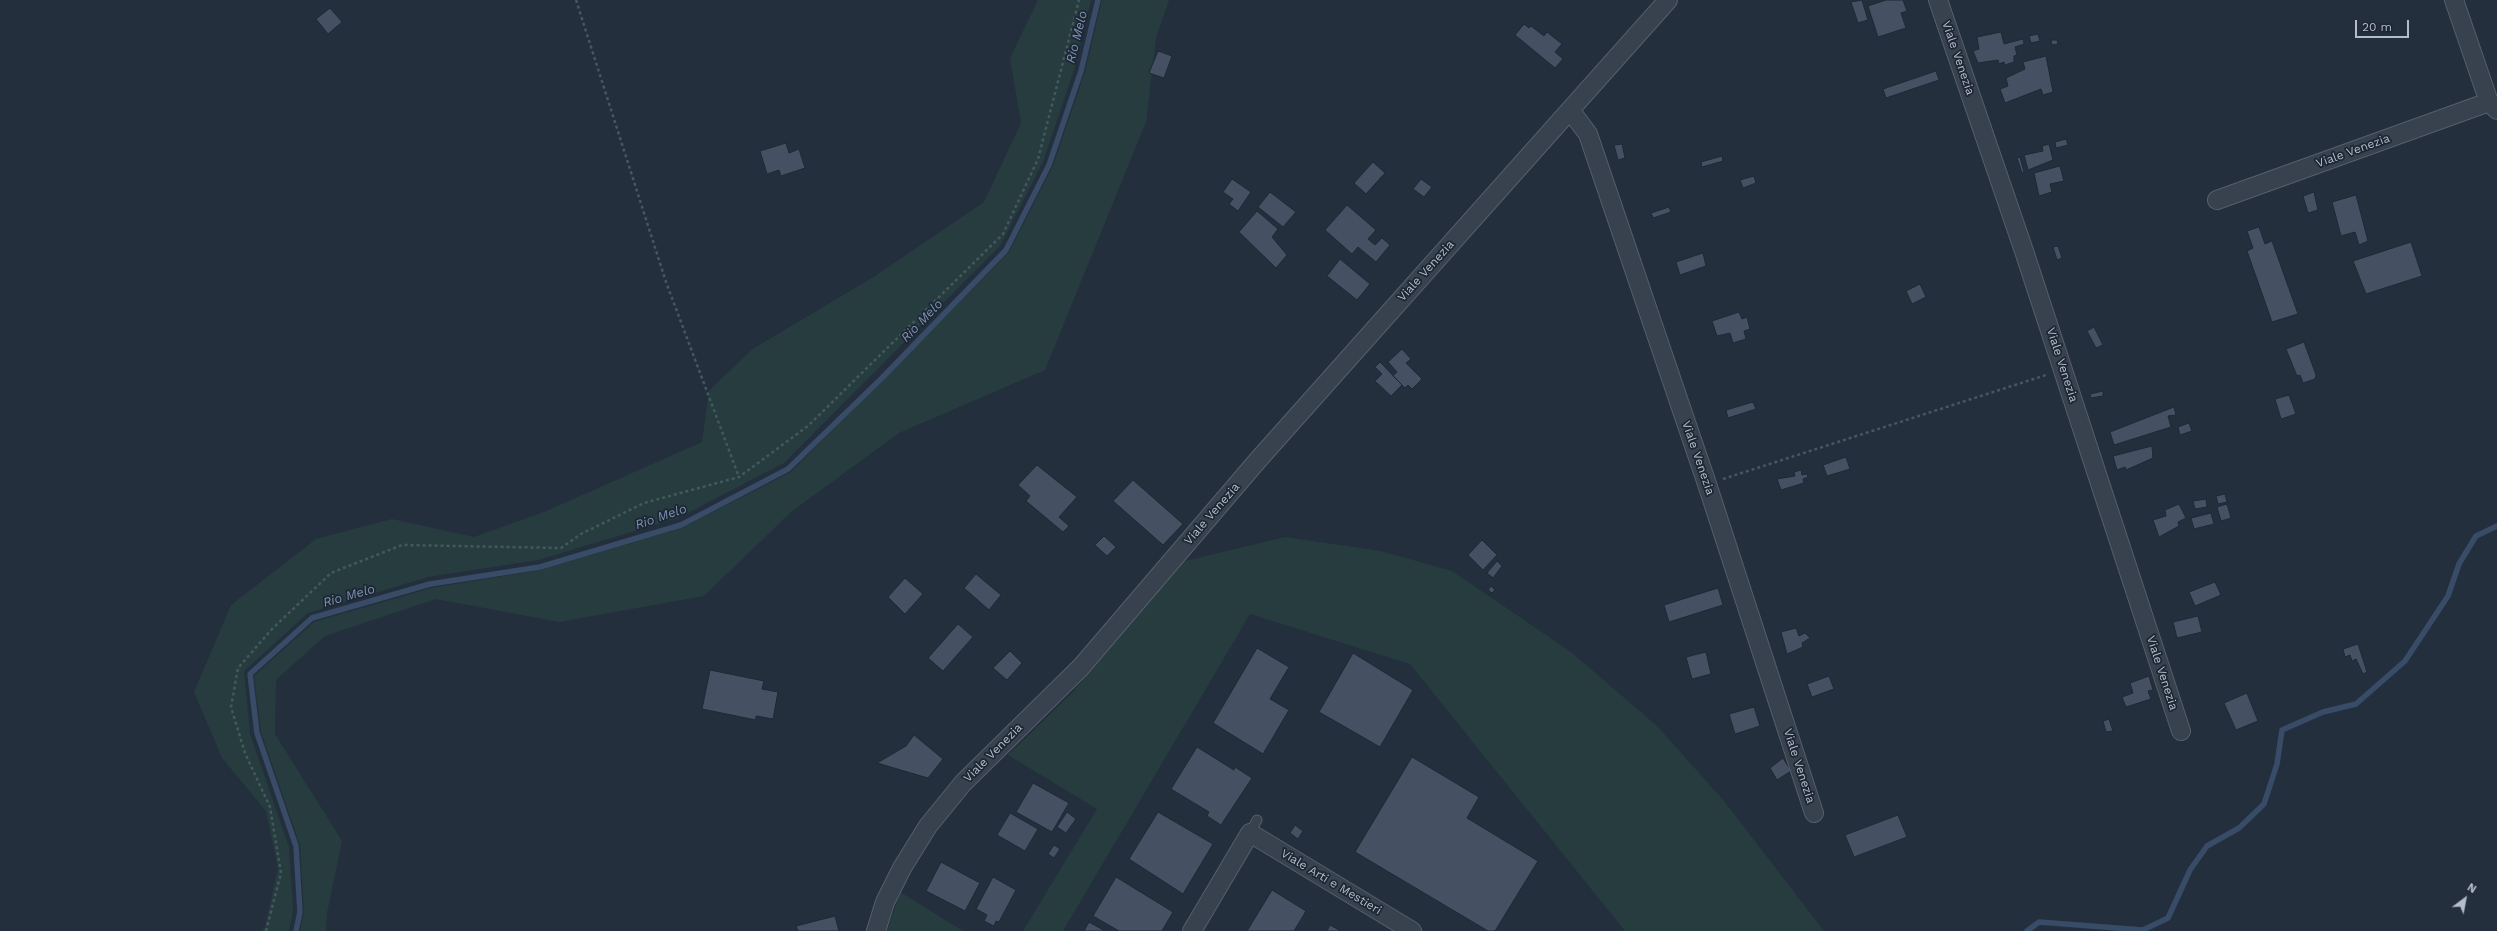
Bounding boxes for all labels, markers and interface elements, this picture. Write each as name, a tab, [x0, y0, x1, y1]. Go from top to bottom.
water label: Rio Melo	[1063, 9, 1091, 65]
scale bar	[2357, 12, 2411, 38]
street label: Viale Venezia	[1939, 19, 1977, 97]
text: 20 m	[2362, 20, 2392, 34]
street label: Viale Venezia	[2314, 131, 2392, 171]
street label: Viale Venezia	[1395, 237, 1457, 305]
water label: Rio Melo	[898, 296, 946, 346]
street label: Viale Venezia	[2043, 326, 2081, 404]
street label: Viale Venezia	[1679, 419, 1717, 497]
street label: Viale Venezia	[1181, 480, 1243, 548]
water label: Rio Melo	[633, 501, 689, 533]
water label: Rio Melo	[321, 581, 377, 611]
street label: Viale Venezia	[2143, 634, 2181, 712]
street label: Viale Venezia	[961, 721, 1025, 785]
street label: Viale Venezia	[1780, 727, 1818, 805]
street label: Viale Arti e Mestieri	[1278, 846, 1384, 918]
north arrow	[2445, 879, 2485, 919]
text: N	[2465, 881, 2479, 896]

